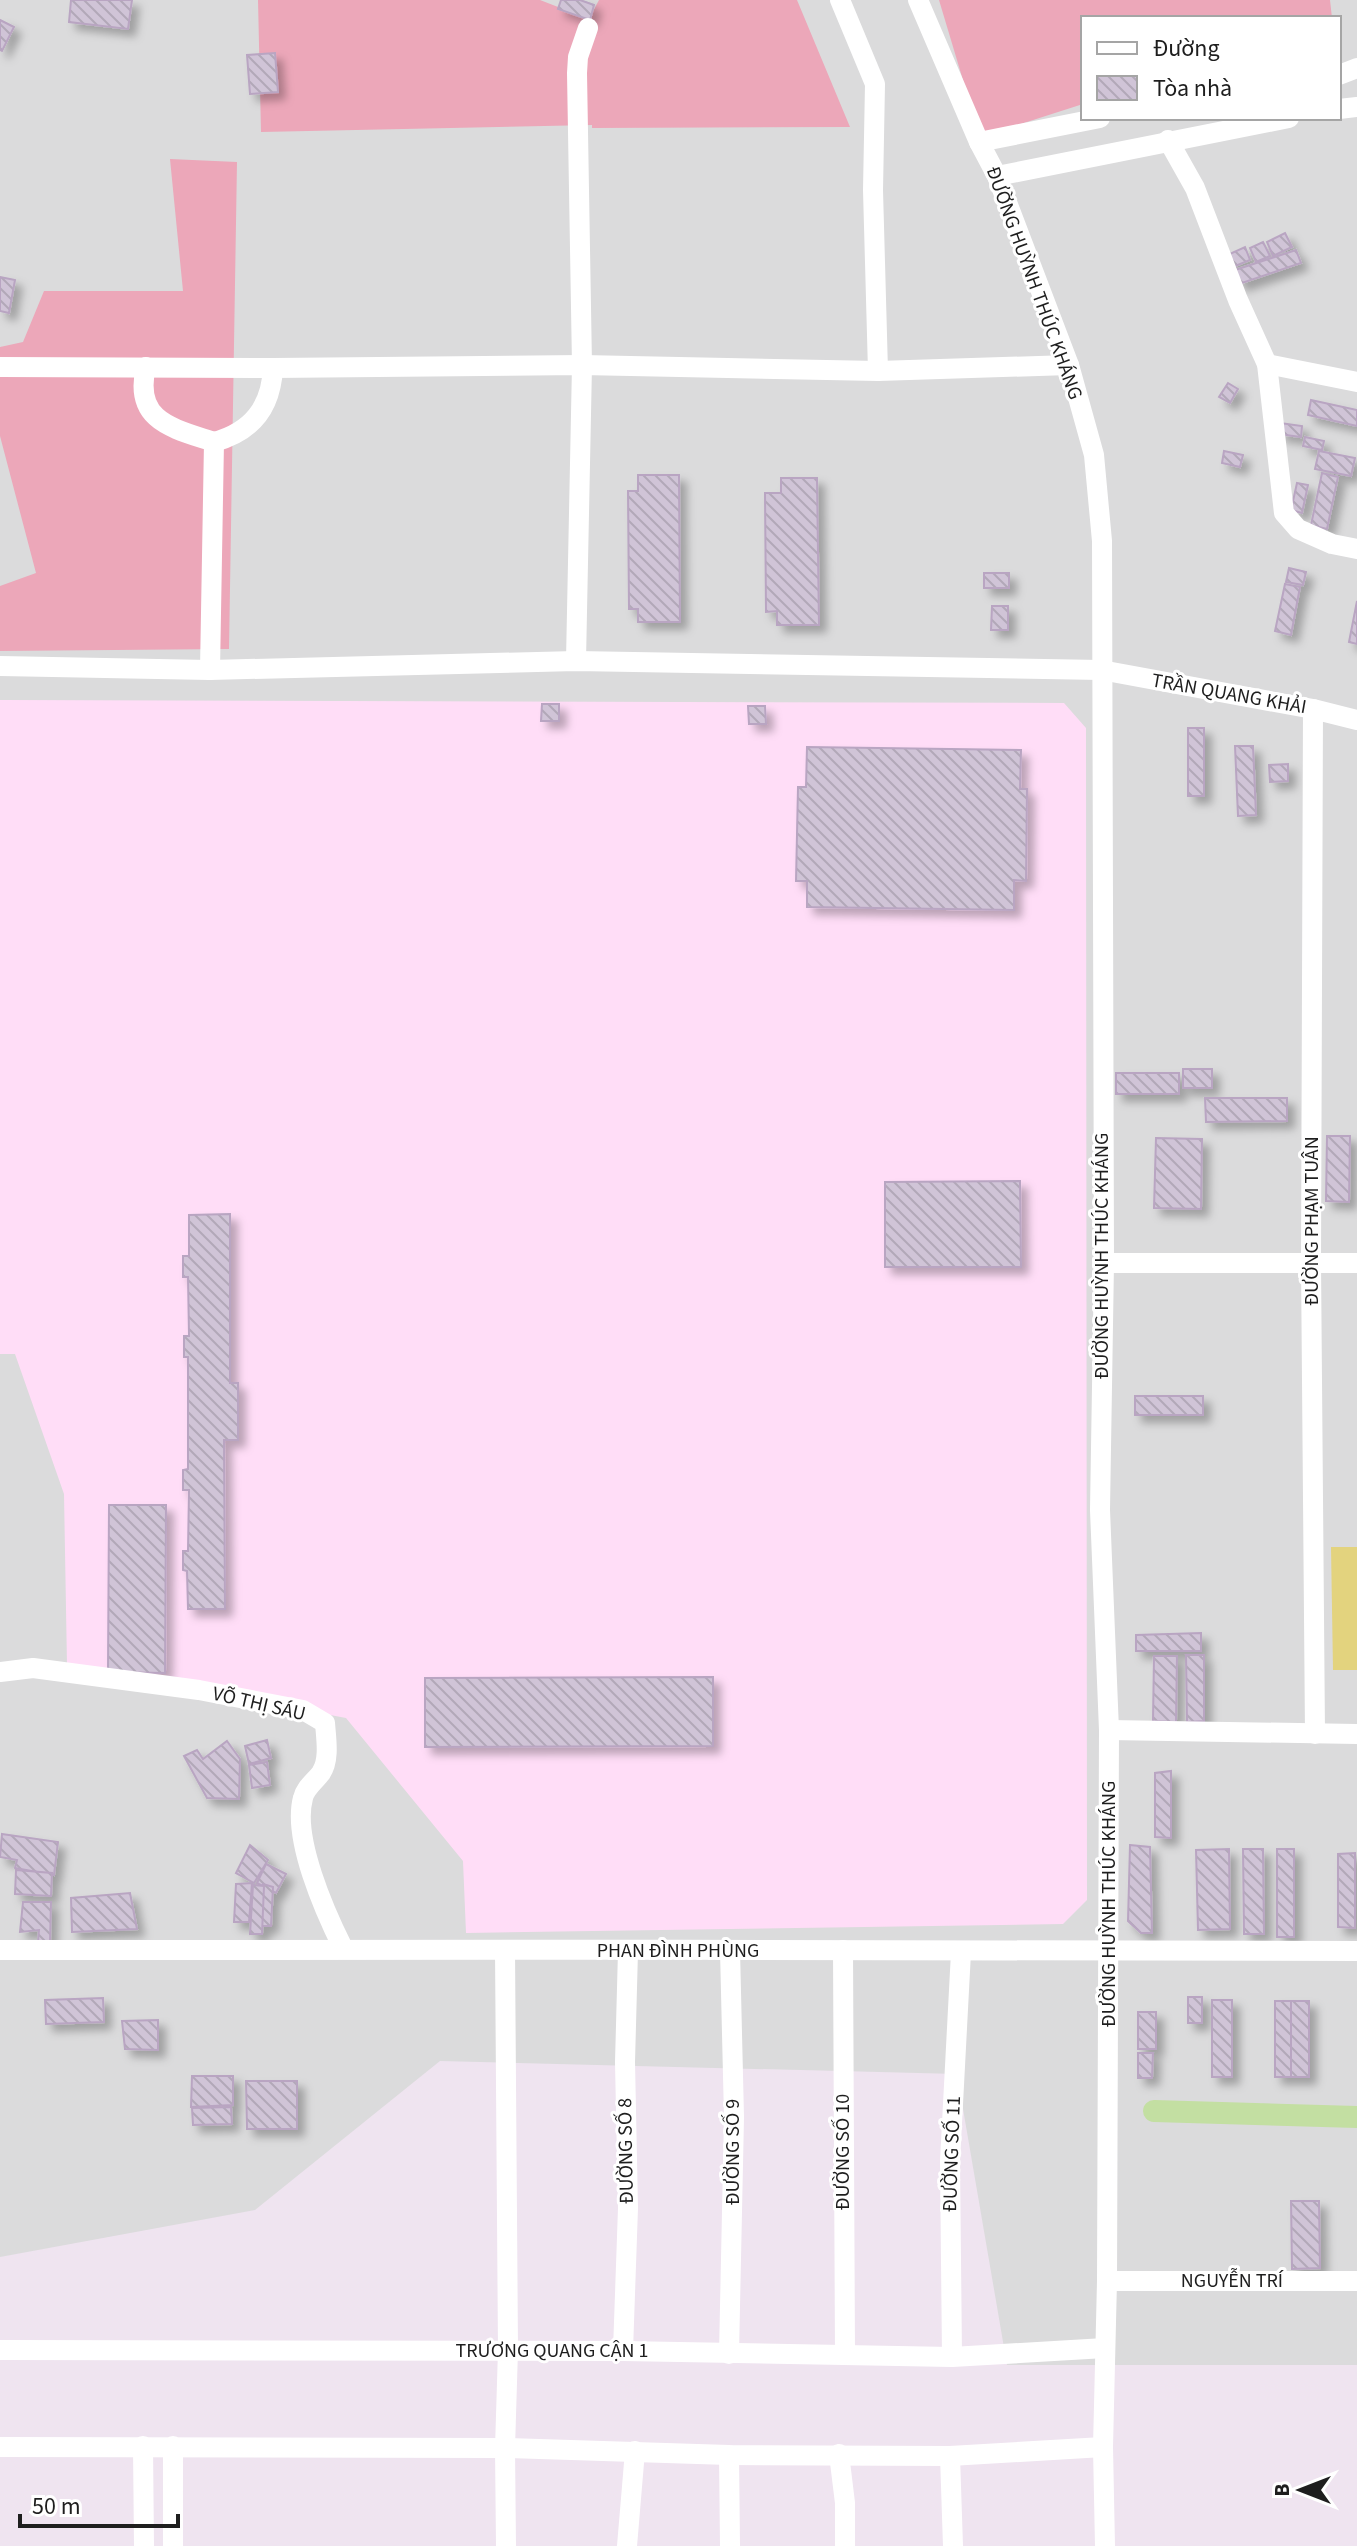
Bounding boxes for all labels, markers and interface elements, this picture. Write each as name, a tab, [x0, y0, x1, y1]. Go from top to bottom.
legend	[1081, 16, 1341, 120]
text: Đường	[1153, 31, 1220, 66]
text: Tòa nhà	[1153, 71, 1232, 106]
street label: ĐƯỜNG HUỲNH THÚC KHÁNG	[979, 162, 1089, 404]
street label: TRẦN QUANG KHẢI	[1149, 667, 1309, 721]
street label: ĐƯỜNG HUỲNH THÚC KHÁNG	[1088, 1133, 1116, 1379]
street label: ĐƯỜNG PHẠM TUÂN	[1298, 1136, 1326, 1306]
street label: VÕ THỊ SÁU	[210, 1680, 308, 1728]
street label: ĐƯỜNG HUỲNH THÚC KHÁNG	[1095, 1781, 1123, 2027]
street label: PHAN ĐÌNH PHÙNG	[597, 1937, 759, 1965]
street label: ĐƯỜNG SỐ 10	[829, 2094, 857, 2210]
street label: ĐƯỜNG SỐ 11	[936, 2095, 968, 2213]
street label: ĐƯỜNG SỐ 8	[611, 2098, 641, 2204]
street label: ĐƯỜNG SỐ 9	[719, 2099, 747, 2205]
street label: NGUYỄN TRÍ	[1181, 2267, 1284, 2295]
street label: TRƯƠNG QUANG CẬN 1	[455, 2337, 649, 2365]
north arrow	[1261, 2450, 1341, 2530]
scale bar	[20, 2478, 178, 2528]
text: B	[1266, 2483, 1298, 2497]
text: 50 m	[32, 2489, 81, 2524]

